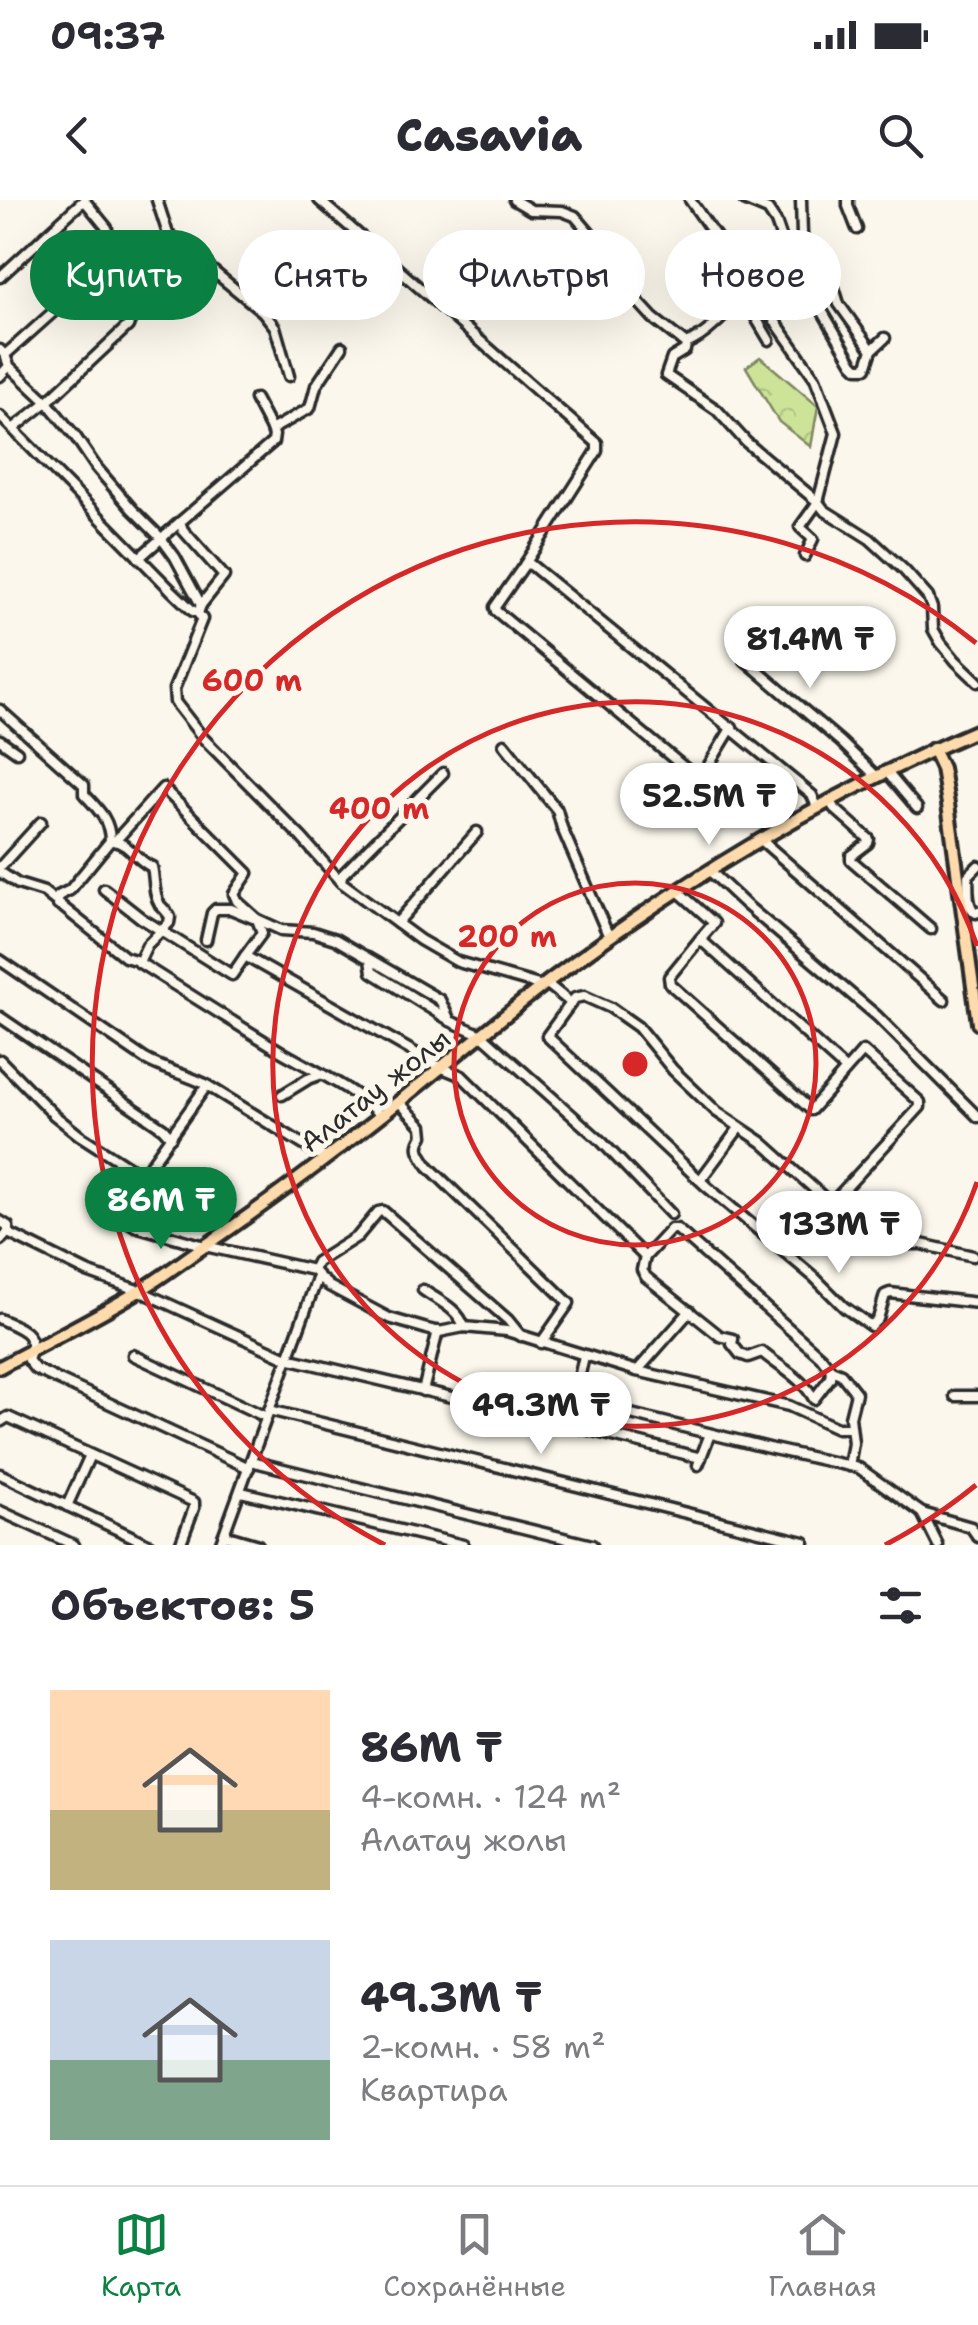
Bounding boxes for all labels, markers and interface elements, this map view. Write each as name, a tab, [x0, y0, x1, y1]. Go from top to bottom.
text: 09:37	[50, 10, 165, 61]
text: Casavia	[396, 105, 582, 165]
icon: back	[50, 108, 105, 163]
icon: search	[873, 108, 928, 163]
chip: Купить	[30, 230, 218, 320]
chip: Снять	[238, 230, 403, 320]
chip: Фильтры	[423, 230, 645, 320]
chip: Новое	[665, 230, 841, 320]
pin: 81.4M ₸	[718, 606, 902, 691]
text: 81.4M ₸	[746, 617, 874, 660]
text: 600 m	[202, 660, 302, 701]
pin: 52.5M ₸	[617, 763, 801, 848]
text: 52.5M ₸	[642, 774, 776, 817]
text: 400 m	[329, 788, 429, 829]
text: 200 m	[457, 916, 557, 957]
street label: Алатау жолы	[292, 1019, 458, 1161]
centre of rings	[617, 1046, 653, 1082]
pin: 86M ₸	[91, 1167, 231, 1252]
text: 86M ₸	[107, 1178, 215, 1221]
pin: 133M ₸	[758, 1191, 920, 1276]
text: 133M ₸	[778, 1202, 900, 1245]
pin: 49.3M ₸	[449, 1372, 633, 1457]
text: 49.3M ₸	[472, 1383, 610, 1426]
text: Объектов: 5	[50, 1577, 315, 1633]
icon: filters	[873, 1578, 928, 1633]
text: 86M ₸	[360, 1719, 502, 1775]
icon: home	[130, 1730, 250, 1850]
text: 4-комн. · 124 m²	[360, 1775, 621, 1818]
text: Алатау жолы	[360, 1818, 567, 1861]
text: 49.3M ₸	[360, 1969, 542, 2025]
icon: home	[130, 1980, 250, 2100]
text: 2-комн. · 58 m²	[360, 2025, 606, 2068]
text: Квартира	[360, 2068, 508, 2111]
tab: Карта	[101, 2207, 181, 2305]
tab: Сохранённые	[383, 2207, 566, 2305]
tab: Главная	[768, 2207, 877, 2305]

